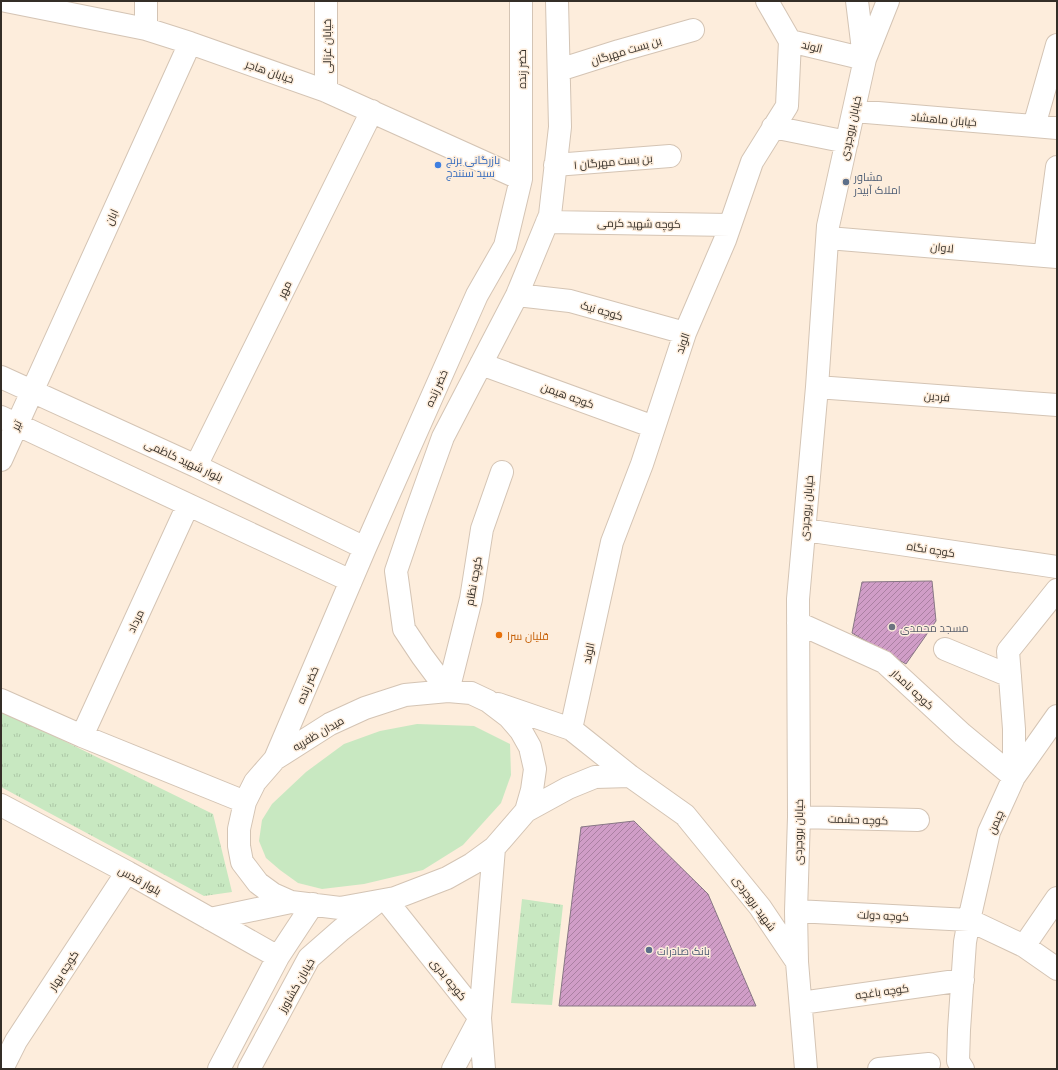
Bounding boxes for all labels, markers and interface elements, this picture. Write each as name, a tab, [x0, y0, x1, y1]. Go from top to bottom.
street label: خیابان غزالی	[320, 19, 334, 73]
street label: بن بست مهرگان	[589, 33, 663, 68]
street label: الوند	[800, 37, 824, 56]
street label: خضر زنده	[515, 49, 529, 89]
street label: خیابان هاجر	[243, 56, 296, 86]
street label: خیابان بروجردی	[837, 95, 864, 162]
street label: خیابان ماهشاد	[911, 110, 977, 129]
street label: بن بست مهرگان ۱	[573, 151, 653, 172]
place label: بازرگانی برنج سید سنندج	[446, 153, 500, 181]
marker: بازرگانی برنج سید سنندج	[433, 160, 443, 170]
place label: مشاور املاک آبیدر	[853, 170, 901, 197]
marker: مشاور املاک آبیدر	[841, 177, 851, 187]
street label: ابان	[102, 207, 121, 228]
street label: کوچه شهید کرمی	[597, 216, 681, 231]
street label: لاوان	[930, 240, 954, 255]
street label: مهر	[274, 278, 295, 301]
street label: کوچه نیک	[579, 298, 625, 323]
street label: الوند	[672, 331, 693, 355]
street label: خضر زنده	[422, 367, 451, 409]
street label: کوچه هیمن	[539, 379, 596, 412]
street label: فردین	[924, 389, 950, 404]
street label: تیر	[8, 418, 25, 433]
street label: بلوار شهید کاظمی	[142, 436, 225, 485]
street label: خیابان بروجردی	[797, 475, 816, 541]
street label: کوچه نگاه	[906, 539, 956, 560]
street label: کوچه نظام	[462, 555, 486, 607]
street label: مرداد	[124, 607, 147, 635]
place label: مسجد محمدی	[900, 621, 969, 635]
marker: مسجد محمدی	[887, 622, 897, 632]
place label: قلیان سرا	[507, 629, 549, 643]
marker: قلیان سرا	[494, 630, 504, 640]
street label: الوند	[579, 641, 598, 665]
street label: خضر زنده	[293, 664, 322, 706]
street label: کوچه نامدار	[888, 665, 937, 713]
street label: میدان ظفریه	[290, 713, 346, 754]
street label: خیابان بروجردی	[791, 799, 806, 865]
street label: چیمن	[984, 808, 1007, 836]
street label: کوچه حشمت	[828, 811, 889, 828]
street label: بلوار قدس	[116, 863, 164, 898]
street label: شهید بروجردی	[730, 873, 779, 934]
street label: کوچه دولت	[857, 907, 909, 924]
place label: بانک صادرات	[657, 944, 710, 958]
marker: بانک صادرات	[644, 945, 654, 955]
street label: کوچه بهار	[45, 948, 82, 994]
street label: کوچه بدری	[427, 955, 470, 1003]
street label: خیابان کشاورز	[275, 956, 318, 1016]
street label: کوچه باغچه	[854, 981, 910, 1002]

